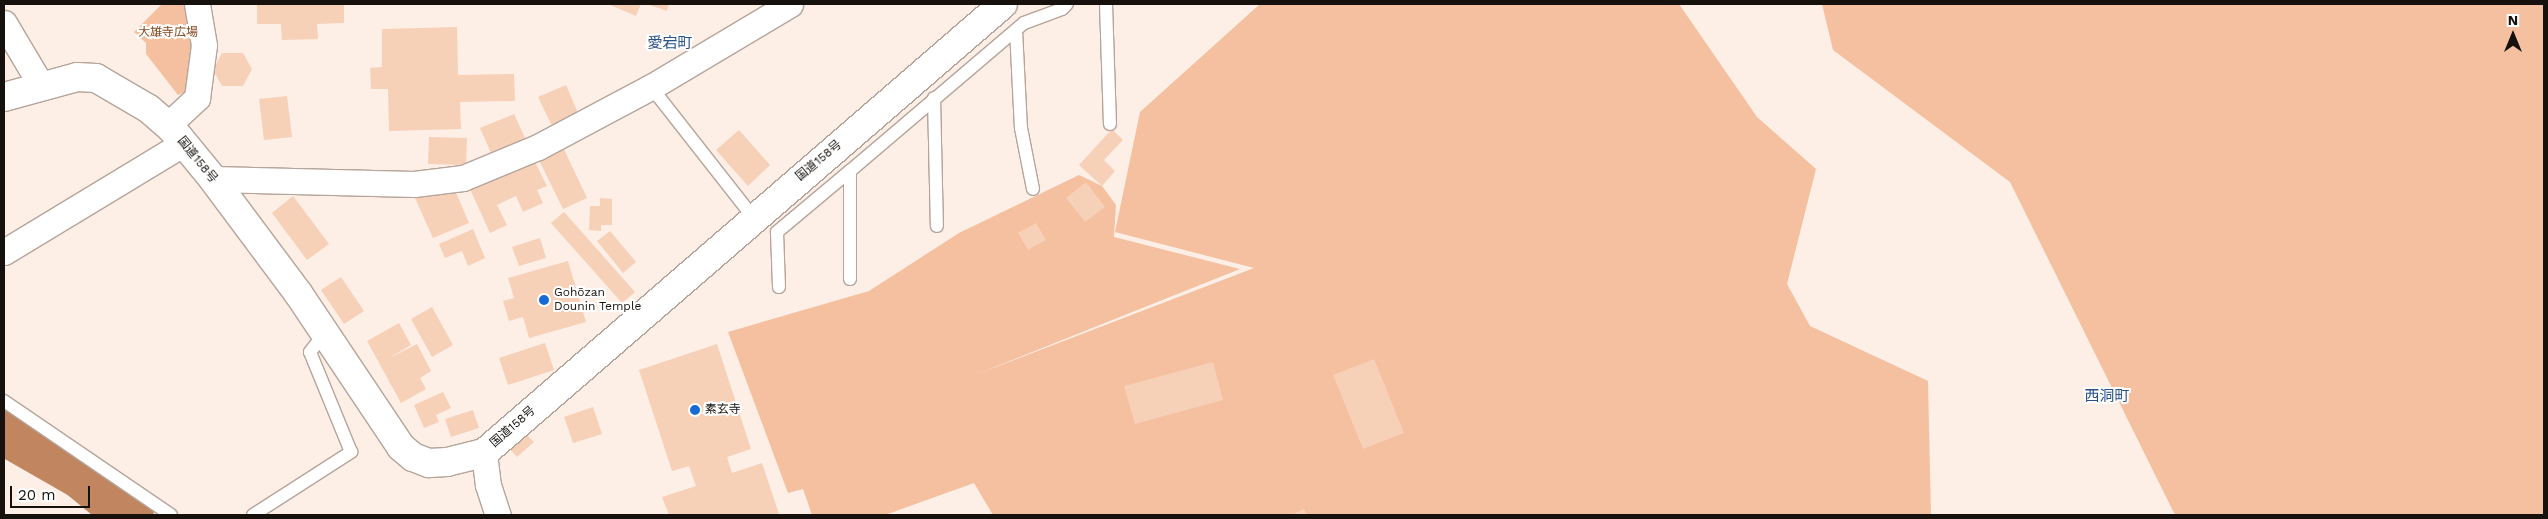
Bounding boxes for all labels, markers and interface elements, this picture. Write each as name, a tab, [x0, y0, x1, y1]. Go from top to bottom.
north arrow	[2488, 10, 2538, 60]
text: N	[2508, 12, 2518, 28]
park label: 大雄寺広場	[138, 26, 198, 40]
district label: 愛宕町	[648, 35, 692, 53]
street label: 国道158号	[174, 134, 220, 186]
street label: 国道158号	[793, 138, 845, 184]
place label: Gohōzan Dounin Temple	[554, 286, 642, 314]
marker: Gohōzan Dounin Temple	[538, 294, 550, 306]
district label: 西洞町	[2085, 388, 2129, 406]
place label: 素玄寺	[705, 403, 741, 417]
street label: 国道158号	[488, 404, 538, 450]
marker: 素玄寺	[689, 404, 701, 416]
scale bar	[12, 476, 92, 508]
text: 20 m	[18, 486, 56, 504]

